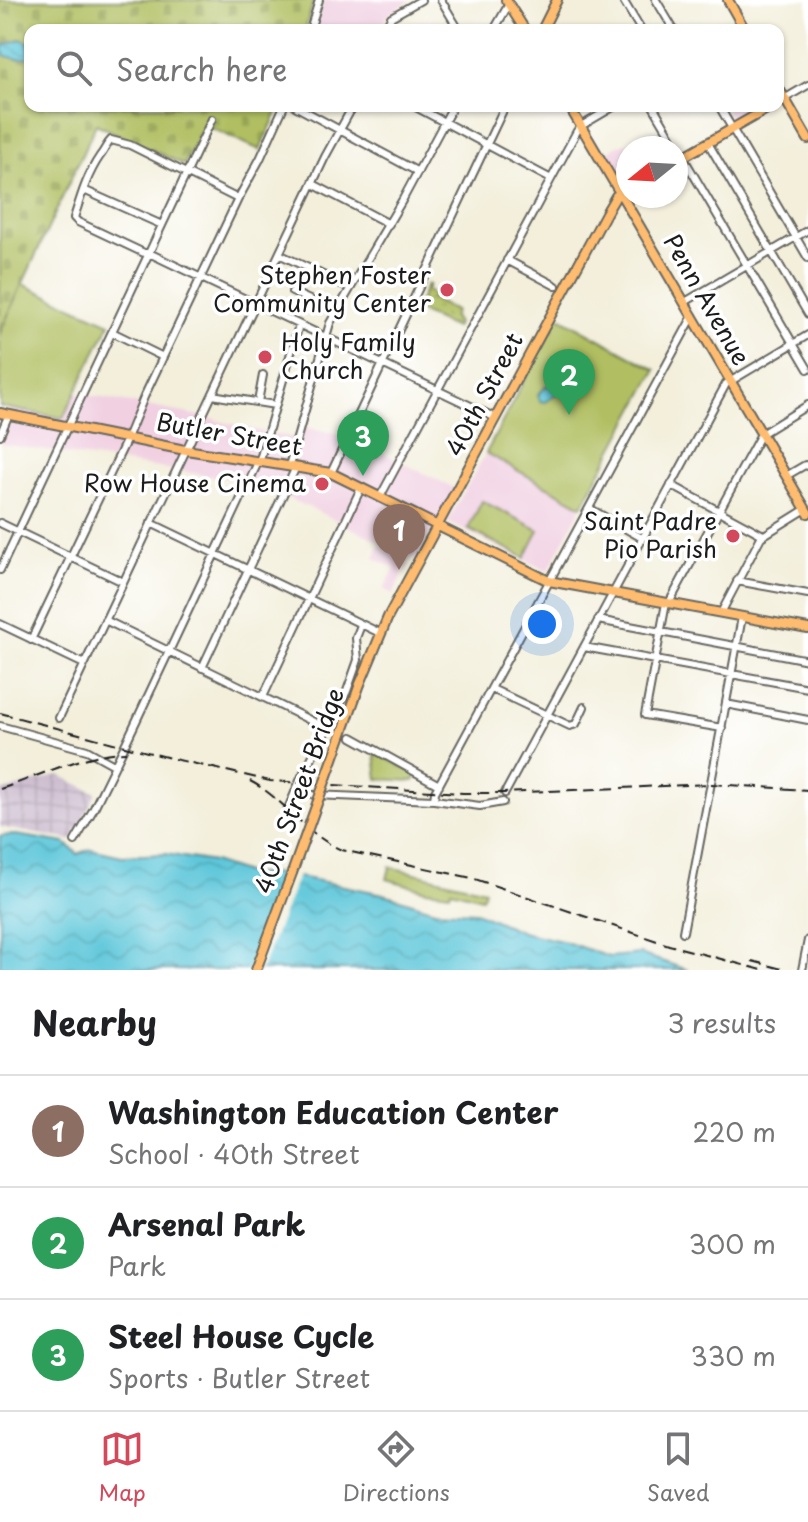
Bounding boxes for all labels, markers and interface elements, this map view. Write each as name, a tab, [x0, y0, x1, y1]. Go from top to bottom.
search box	[24, 24, 784, 112]
icon: search	[52, 46, 96, 90]
text: Search here	[116, 46, 288, 91]
north arrow	[616, 136, 688, 208]
street label: Penn Avenue	[656, 227, 760, 371]
place label: Stephen Foster Community Center	[213, 256, 432, 320]
marker: Stephen Foster Community Center	[438, 281, 456, 299]
place label: Holy Family Church	[281, 323, 416, 387]
street label: 40th Street	[436, 326, 531, 462]
marker: Holy Family Church	[256, 348, 274, 366]
pin: 2	[543, 349, 595, 415]
street label: Butler Street	[154, 403, 305, 464]
pin: 3	[337, 410, 389, 476]
place label: Row House Cinema	[84, 464, 306, 500]
marker: Row House Cinema	[313, 475, 331, 493]
place label: Saint Padre Pio Parish	[584, 502, 717, 566]
pin: 1	[373, 504, 425, 570]
marker: Saint Padre Pio Parish	[724, 527, 742, 545]
your location	[522, 604, 562, 644]
street label: 40th Street Bridge	[244, 682, 352, 898]
text: Nearby	[32, 996, 157, 1048]
text: 3 results	[668, 1003, 776, 1042]
text: Washington Education Center	[108, 1089, 558, 1134]
text: 1	[52, 1112, 64, 1151]
text: 220 m	[692, 1112, 776, 1151]
text: School · 40th Street	[108, 1134, 360, 1173]
text: Arsenal Park	[108, 1201, 305, 1246]
text: 2	[49, 1224, 67, 1263]
text: 300 m	[689, 1224, 776, 1263]
text: Park	[108, 1246, 166, 1285]
text: Steel House Cycle	[108, 1313, 374, 1358]
text: 3	[49, 1336, 67, 1375]
text: 330 m	[691, 1336, 776, 1375]
text: Sports · Butler Street	[108, 1358, 370, 1397]
tab: Map	[99, 1427, 146, 1508]
tab: Directions	[343, 1427, 450, 1508]
tab: Saved	[647, 1427, 709, 1508]

